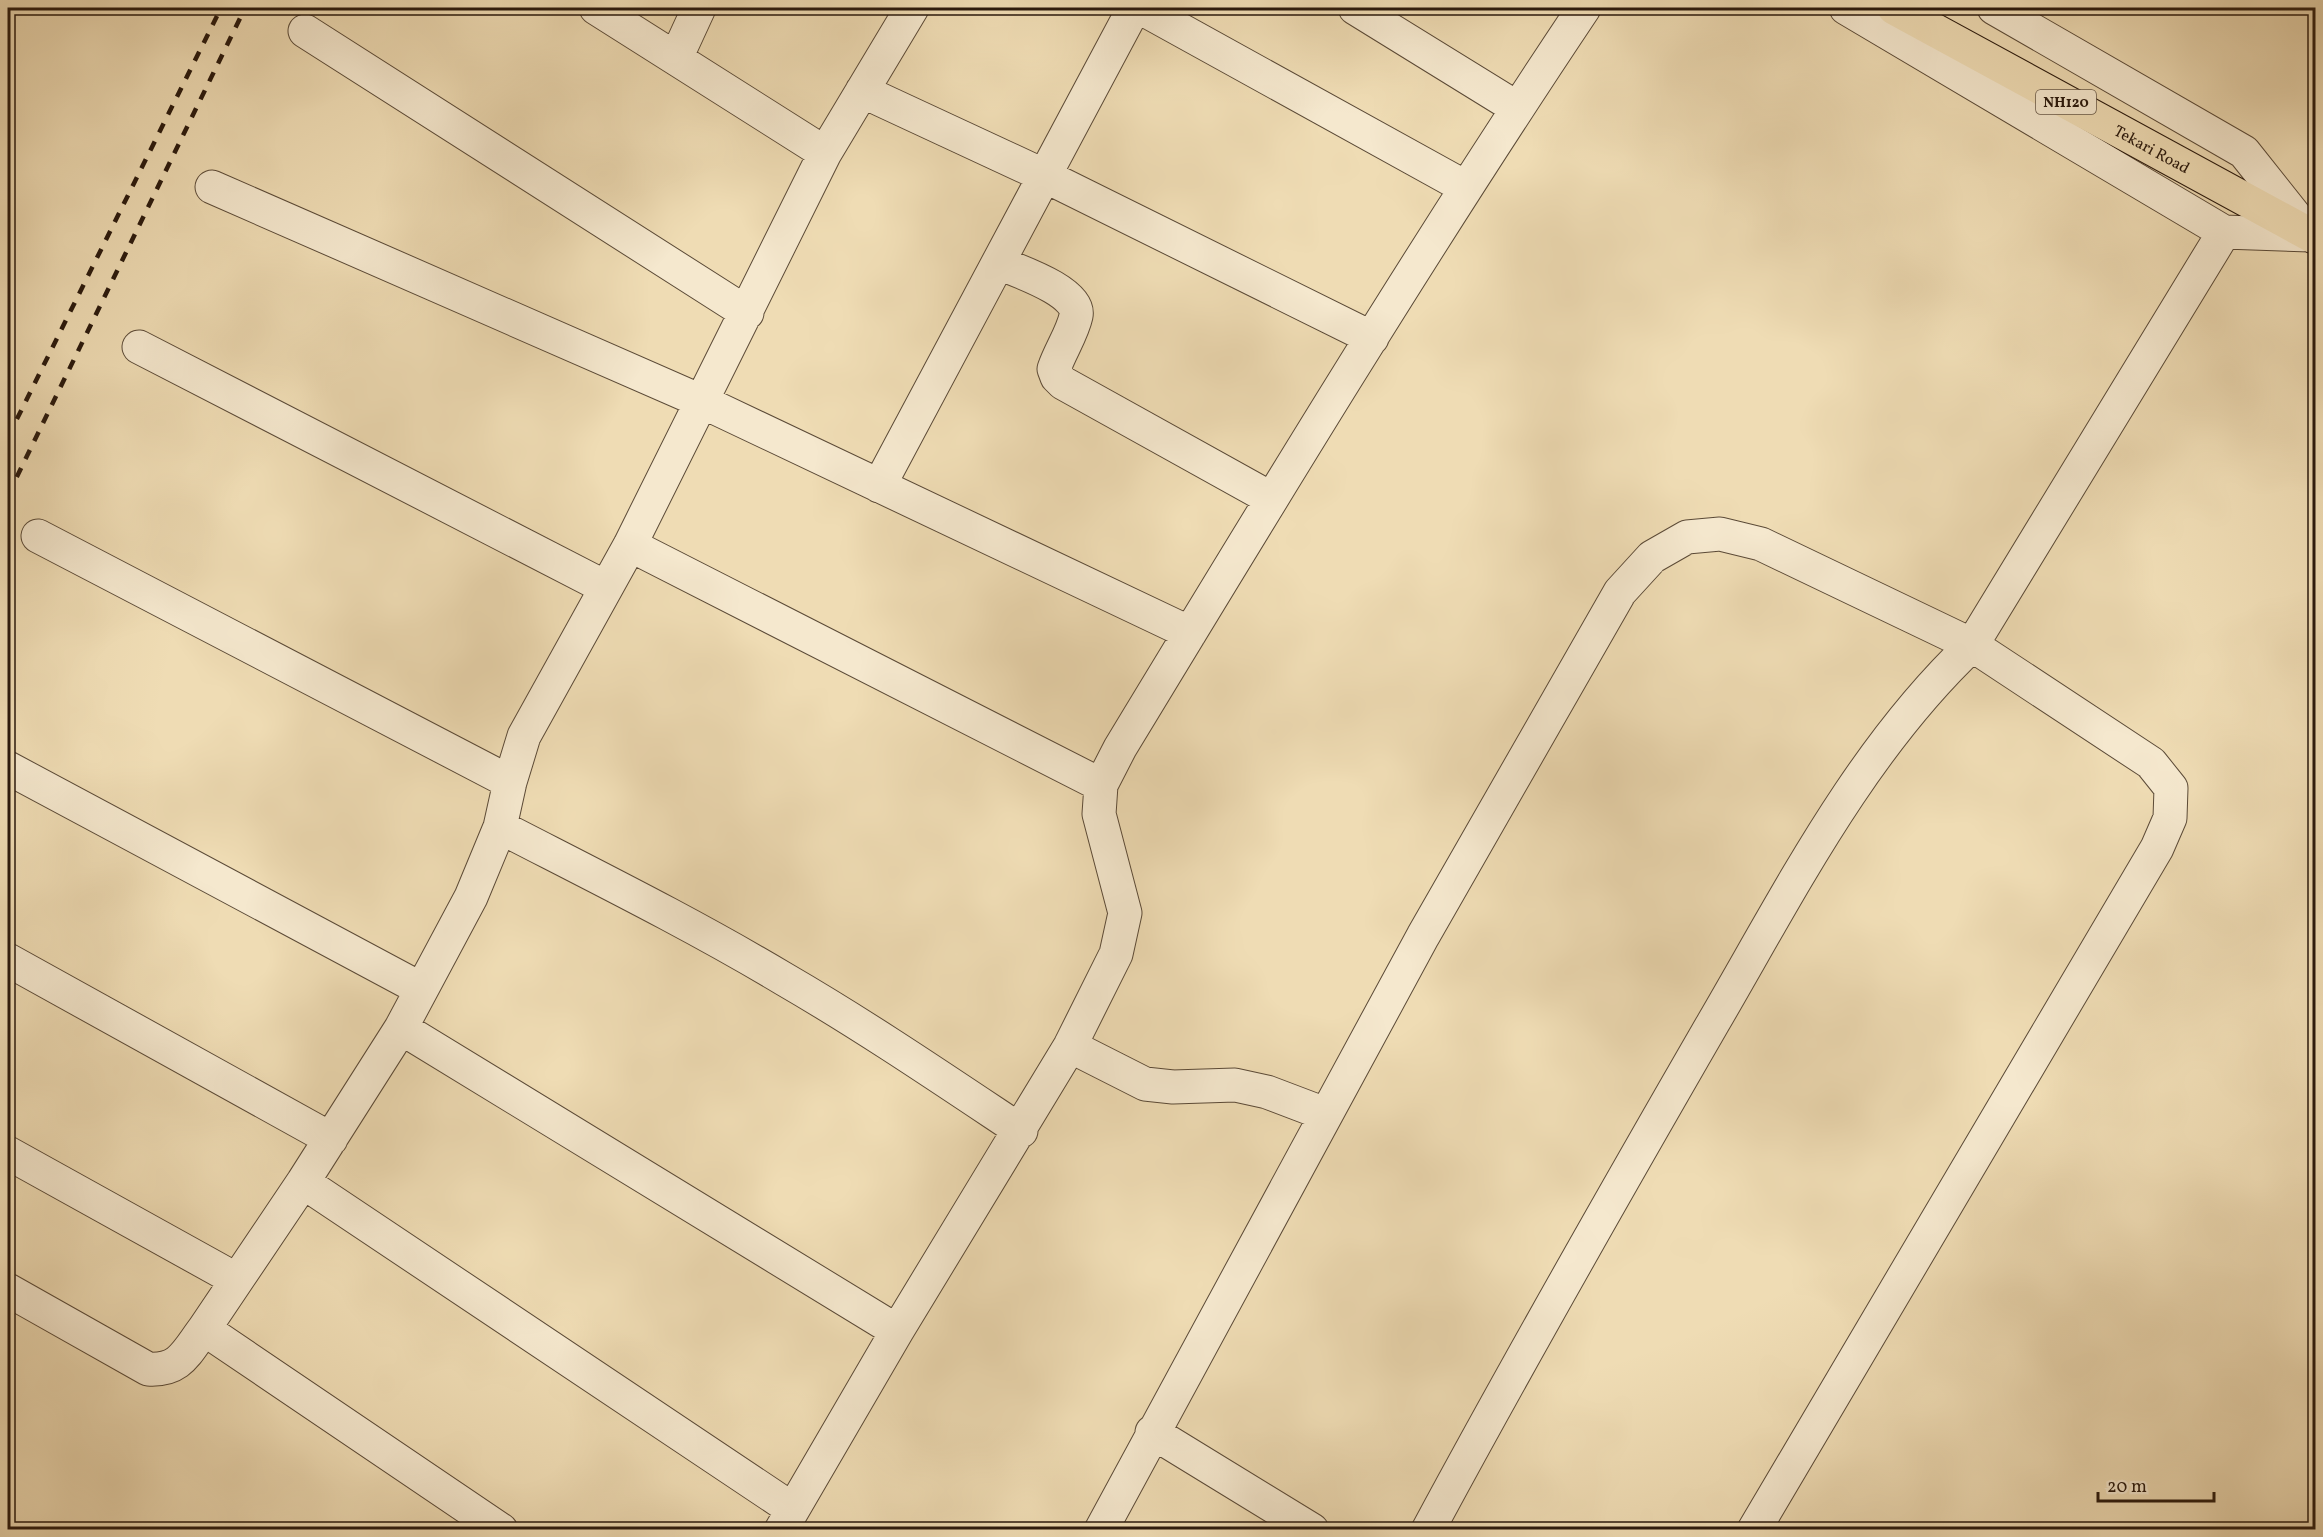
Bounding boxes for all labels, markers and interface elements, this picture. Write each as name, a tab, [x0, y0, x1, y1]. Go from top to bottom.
road number: NH120	[2036, 90, 2096, 114]
street label: Tekari Road	[2109, 121, 2193, 180]
scale bar	[2098, 1465, 2214, 1503]
text: 20 m	[2107, 1475, 2147, 1500]

